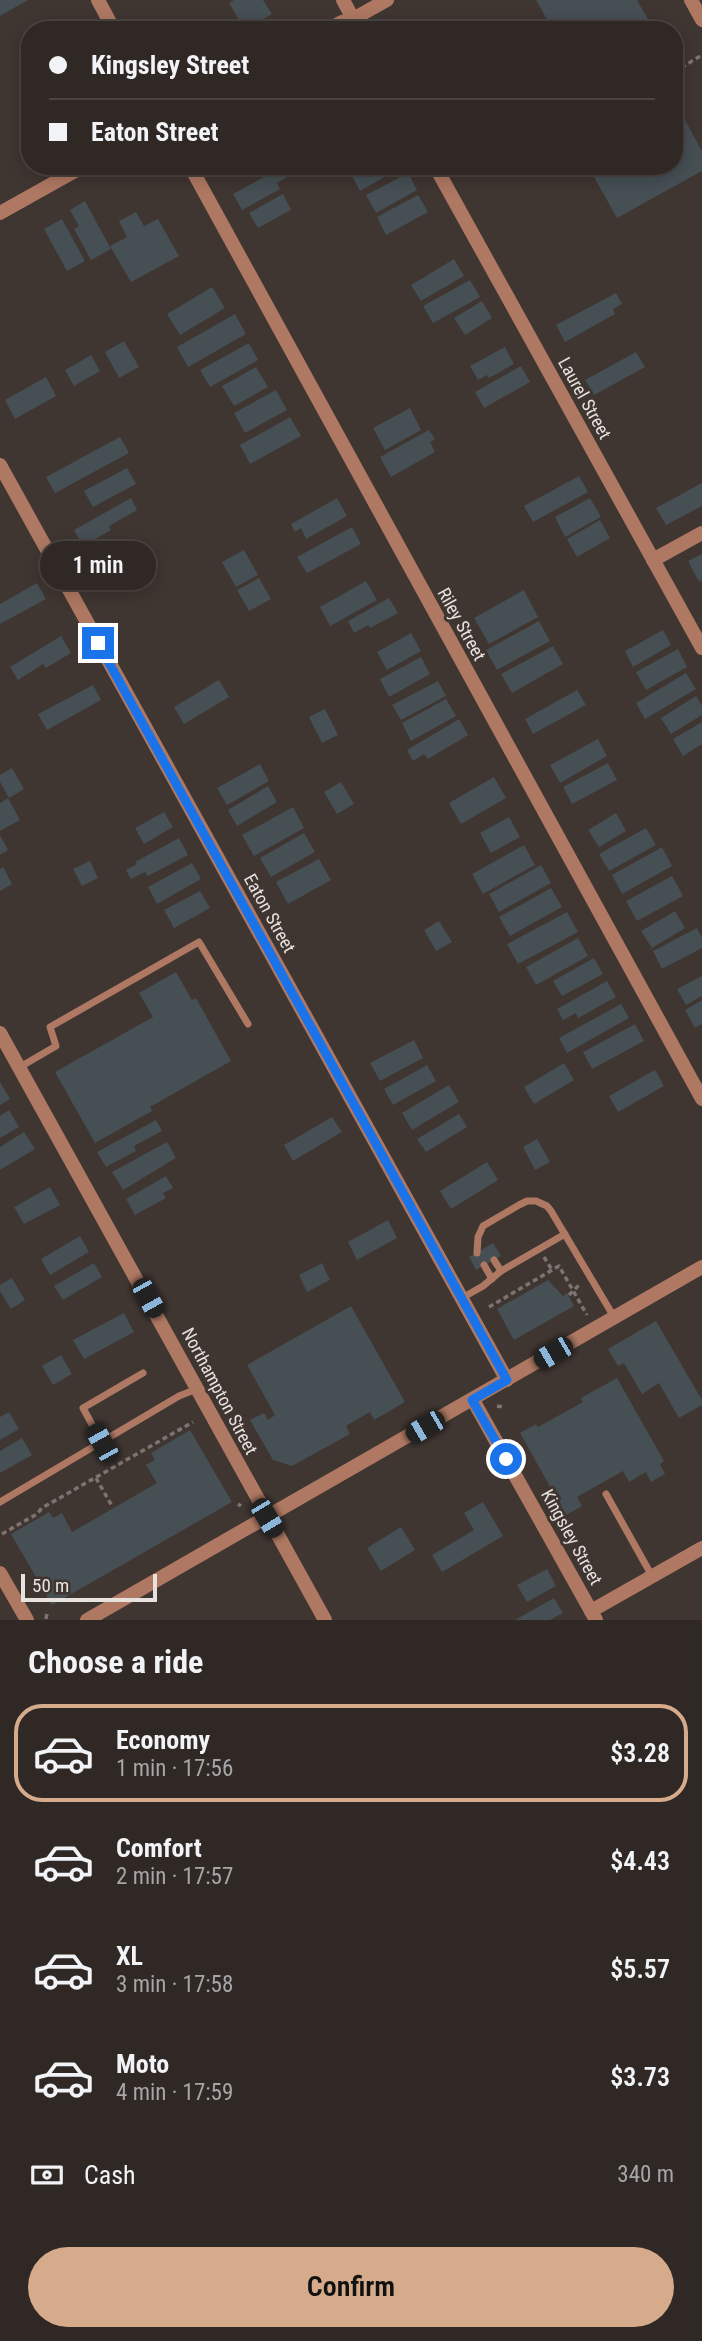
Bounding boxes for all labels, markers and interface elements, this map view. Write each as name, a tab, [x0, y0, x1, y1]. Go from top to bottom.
text: Kingsley Street	[91, 50, 249, 80]
text: Eaton Street	[91, 117, 219, 147]
street label: Laurel Street	[554, 354, 616, 442]
callout: 1 min	[40, 542, 156, 590]
text: 1 min	[73, 552, 123, 579]
street label: Riley Street	[433, 584, 491, 664]
route end	[82, 627, 114, 659]
street label: Eaton Street	[240, 870, 300, 956]
car	[129, 1275, 168, 1321]
street label: Northampton Street	[178, 1324, 262, 1458]
car	[530, 1333, 577, 1373]
car	[402, 1407, 449, 1447]
car	[83, 1420, 122, 1466]
route start	[490, 1443, 522, 1475]
street label: Kingsley Street	[537, 1486, 607, 1588]
car	[248, 1495, 287, 1541]
scale bar	[21, 1571, 158, 1603]
text: 50 m	[32, 1574, 69, 1597]
text: Choose a ride	[28, 1643, 203, 1681]
icon: car	[32, 1722, 95, 1785]
text: Economy	[116, 1725, 210, 1755]
text: $3.28	[610, 1738, 670, 1768]
text: 1 min · 17:56	[116, 1755, 233, 1782]
icon: car	[32, 1830, 95, 1893]
text: Comfort	[116, 1833, 202, 1863]
text: $4.43	[610, 1846, 670, 1876]
text: 2 min · 17:57	[116, 1863, 233, 1890]
icon: car	[32, 1938, 95, 2001]
text: XL	[116, 1941, 143, 1971]
text: $5.57	[610, 1954, 670, 1984]
text: 3 min · 17:58	[116, 1971, 233, 1998]
icon: car	[32, 2046, 95, 2109]
text: Moto	[116, 2049, 169, 2079]
text: $3.73	[610, 2062, 670, 2092]
text: 4 min · 17:59	[116, 2079, 233, 2106]
icon: cash	[28, 2156, 66, 2194]
text: Cash	[84, 2160, 136, 2190]
text: 340 m	[617, 2161, 674, 2188]
button: Confirm	[28, 2247, 674, 2327]

